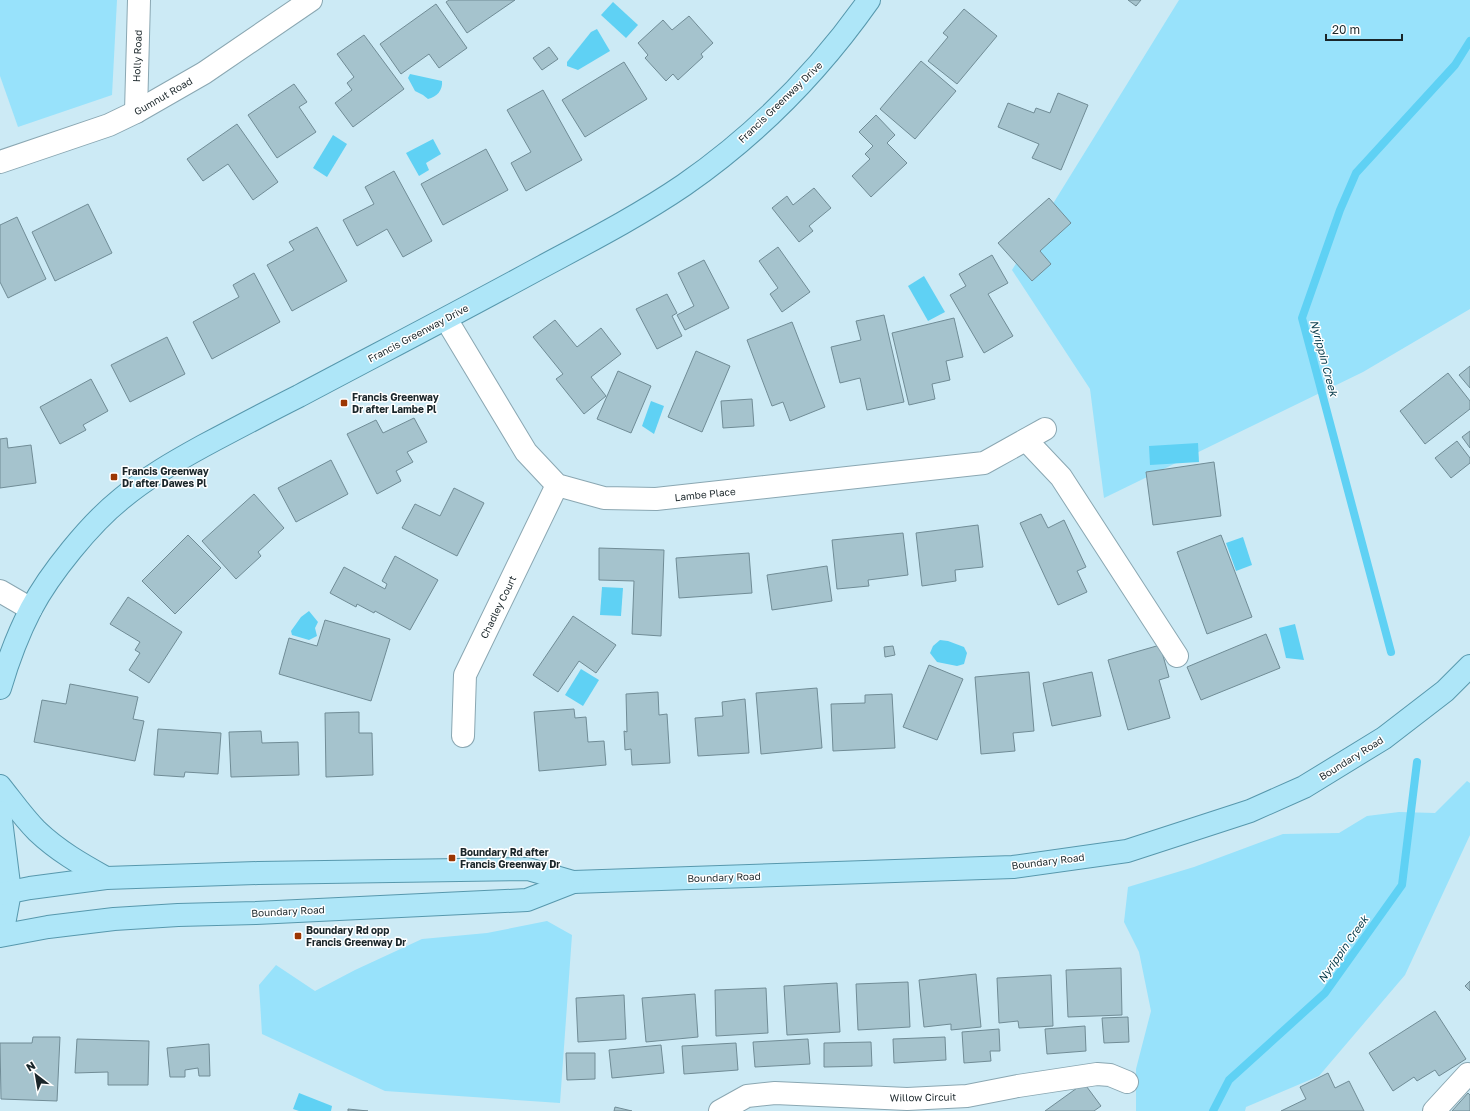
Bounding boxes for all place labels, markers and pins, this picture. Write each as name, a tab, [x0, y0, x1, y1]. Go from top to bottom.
place label: Francis Greenway Dr after Lambe Pl	[352, 391, 439, 415]
marker: Francis Greenway Dr after Lambe Pl	[339, 398, 349, 408]
place label: Francis Greenway Dr after Dawes Pl	[122, 465, 209, 489]
marker: Francis Greenway Dr after Dawes Pl	[109, 472, 119, 482]
place label: Boundary Rd after Francis Greenway Dr	[460, 846, 560, 870]
marker: Boundary Rd after Francis Greenway Dr	[447, 853, 457, 863]
place label: Boundary Rd opp Francis Greenway Dr	[306, 924, 406, 948]
marker: Boundary Rd opp Francis Greenway Dr	[293, 931, 303, 941]

